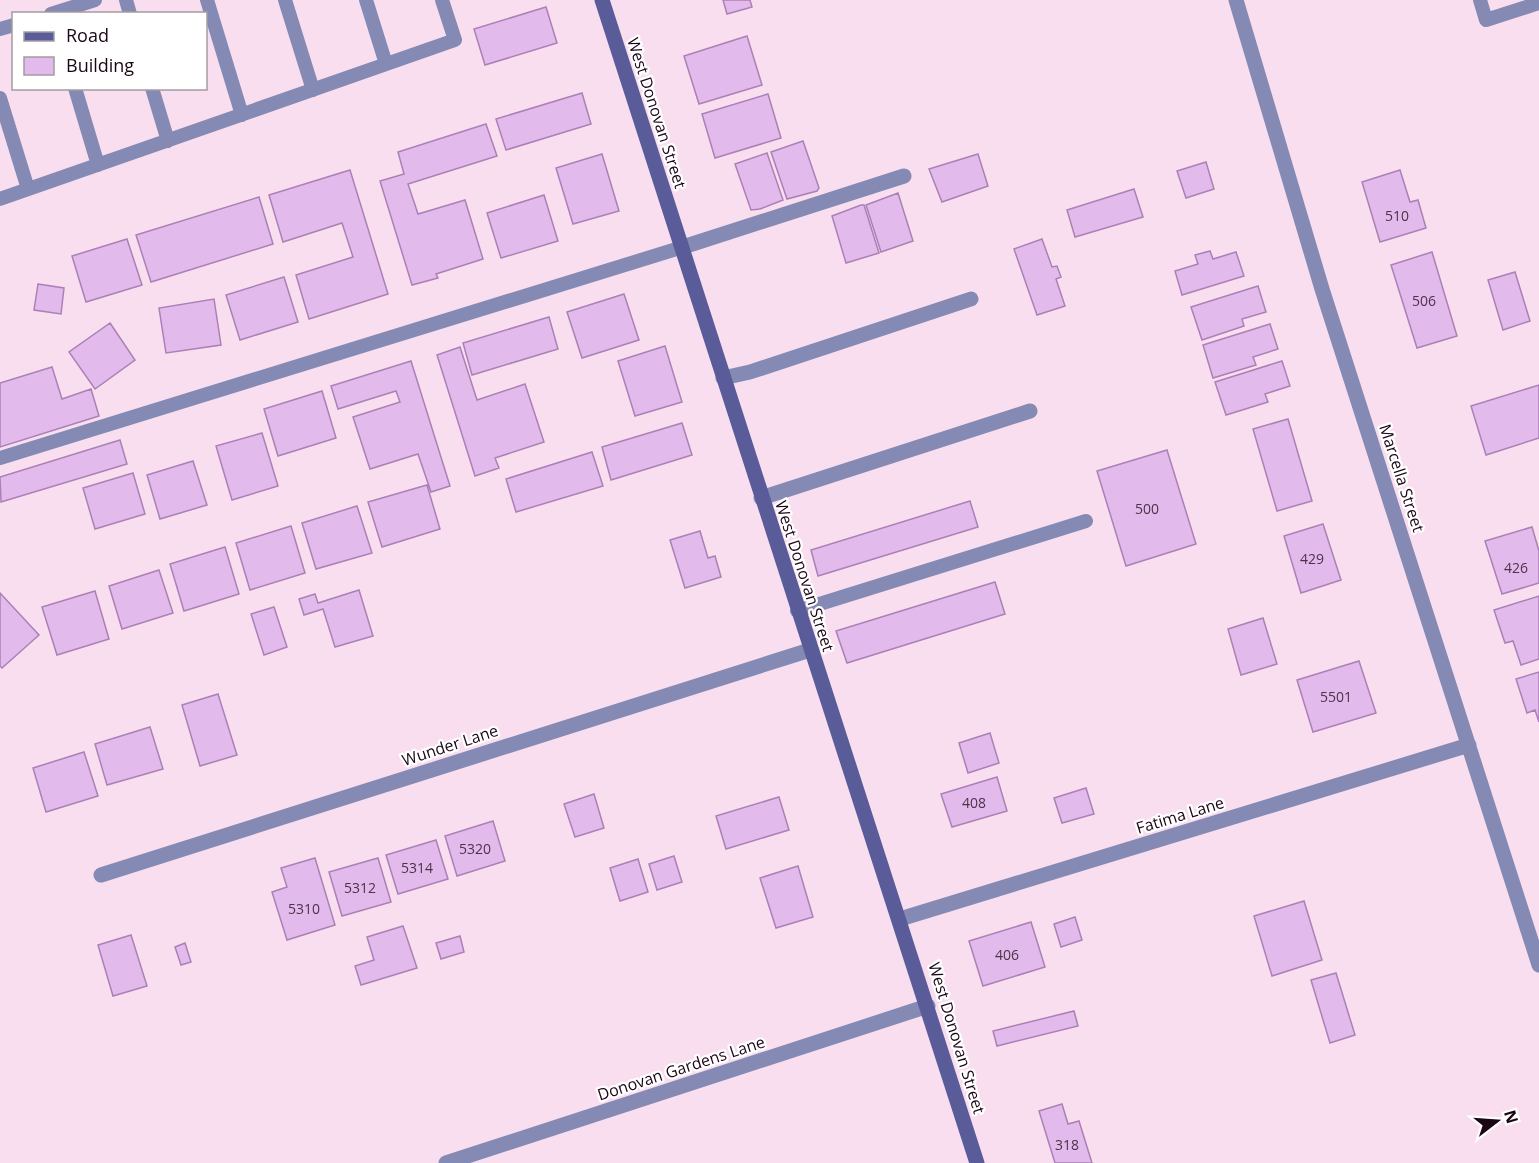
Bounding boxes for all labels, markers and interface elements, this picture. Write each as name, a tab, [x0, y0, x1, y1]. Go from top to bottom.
legend	[12, 12, 207, 90]
text: Road	[66, 23, 109, 47]
street label: West Donovan Street	[622, 35, 692, 192]
text: Building	[66, 53, 134, 77]
house number: 510	[1385, 206, 1409, 225]
house number: 506	[1412, 291, 1436, 310]
street label: Marcella Street	[1374, 421, 1430, 535]
street label: West Donovan Street	[770, 498, 840, 655]
house number: 500	[1135, 499, 1159, 518]
house number: 429	[1300, 549, 1324, 568]
house number: 426	[1504, 558, 1528, 577]
house number: 5501	[1320, 687, 1352, 706]
street label: Wunder Lane	[399, 719, 501, 771]
street label: Fatima Lane	[1133, 791, 1227, 839]
house number: 408	[962, 793, 986, 812]
house number: 5320	[459, 839, 491, 858]
house number: 5314	[401, 858, 433, 877]
house number: 5312	[344, 878, 376, 897]
house number: 5310	[288, 899, 320, 918]
house number: 406	[995, 945, 1019, 964]
street label: West Donovan Street	[923, 959, 991, 1117]
street label: Donovan Gardens Lane	[594, 1030, 768, 1106]
north arrow	[1467, 1091, 1527, 1151]
text: N	[1499, 1107, 1524, 1126]
house number: 318	[1055, 1135, 1079, 1154]

